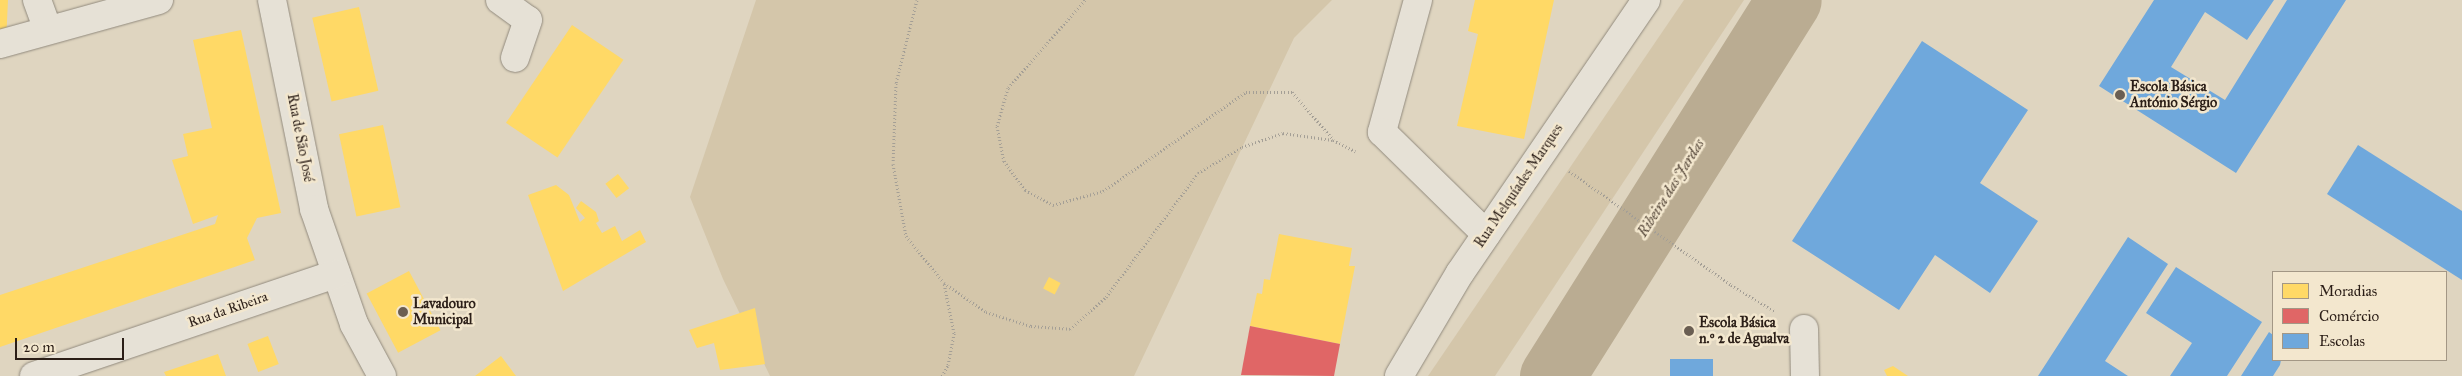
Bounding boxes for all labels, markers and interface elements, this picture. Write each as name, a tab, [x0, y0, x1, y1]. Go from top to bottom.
place label: Escola Básica António Sérgio	[2130, 79, 2217, 111]
marker: Escola Básica António Sérgio	[2114, 89, 2126, 101]
street label: Rua de São José	[283, 92, 317, 184]
street label: Rua Melquíades Marques	[1471, 121, 1567, 251]
water label: Ribeira das Jardas	[1634, 136, 1708, 240]
legend	[2272, 271, 2447, 361]
text: Moradias	[2319, 282, 2377, 300]
street label: Rua da Ribeira	[186, 288, 270, 332]
place label: Lavadouro Municipal	[413, 296, 476, 328]
marker: Lavadouro Municipal	[397, 306, 409, 318]
text: Comércio	[2319, 307, 2379, 325]
place label: Escola Básica n.º 2 de Agualva	[1699, 315, 1789, 348]
marker: Escola Básica n.º 2 de Agualva	[1683, 325, 1695, 337]
scale bar	[18, 328, 126, 360]
text: Escolas	[2319, 332, 2365, 350]
text: 20 m	[23, 338, 55, 356]

